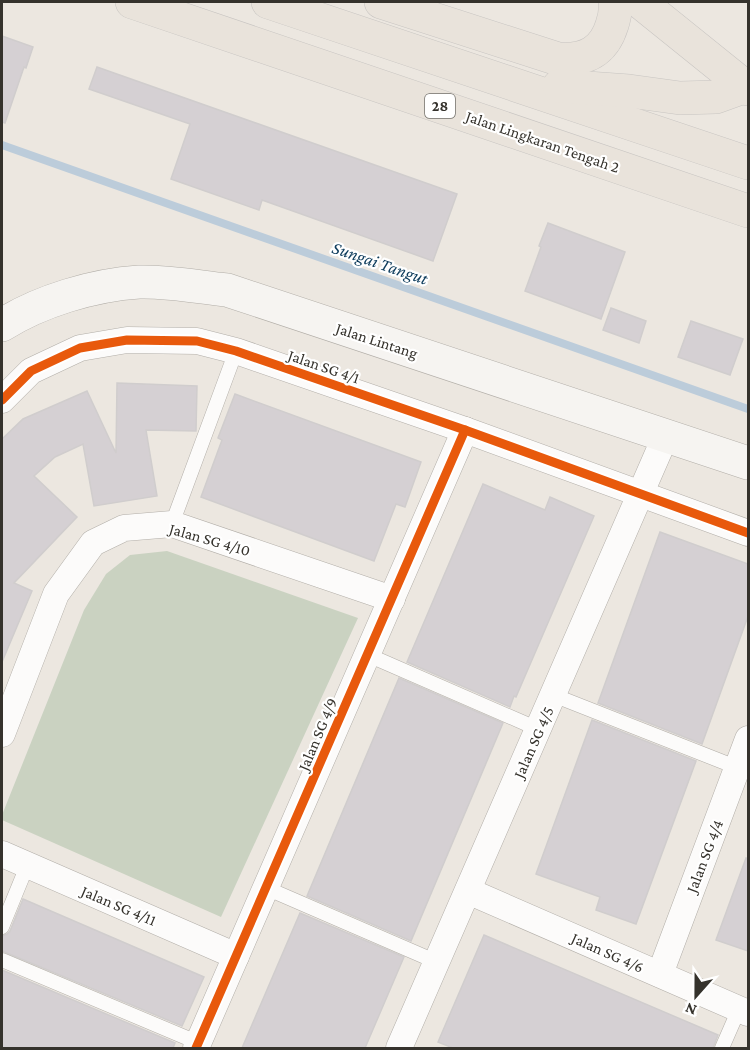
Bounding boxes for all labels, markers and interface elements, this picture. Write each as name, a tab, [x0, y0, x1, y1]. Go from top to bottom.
road number: 28	[425, 94, 455, 118]
street label: Jalan Lingkaran Tengah 2	[462, 107, 622, 177]
water label: Sungai Tangut	[329, 237, 431, 289]
street label: Jalan Lintang	[332, 319, 420, 363]
street label: Jalan SG 4/1	[284, 346, 362, 388]
street label: Jalan SG 4/10	[165, 519, 252, 560]
street label: Jalan SG 4/9	[294, 695, 341, 775]
street label: Jalan SG 4/5	[509, 704, 558, 783]
street label: Jalan SG 4/4	[682, 817, 727, 897]
street label: Jalan SG 4/11	[77, 881, 159, 930]
street label: Jalan SG 4/6	[567, 928, 646, 977]
north arrow	[666, 966, 726, 1026]
text: N	[683, 1000, 699, 1019]

